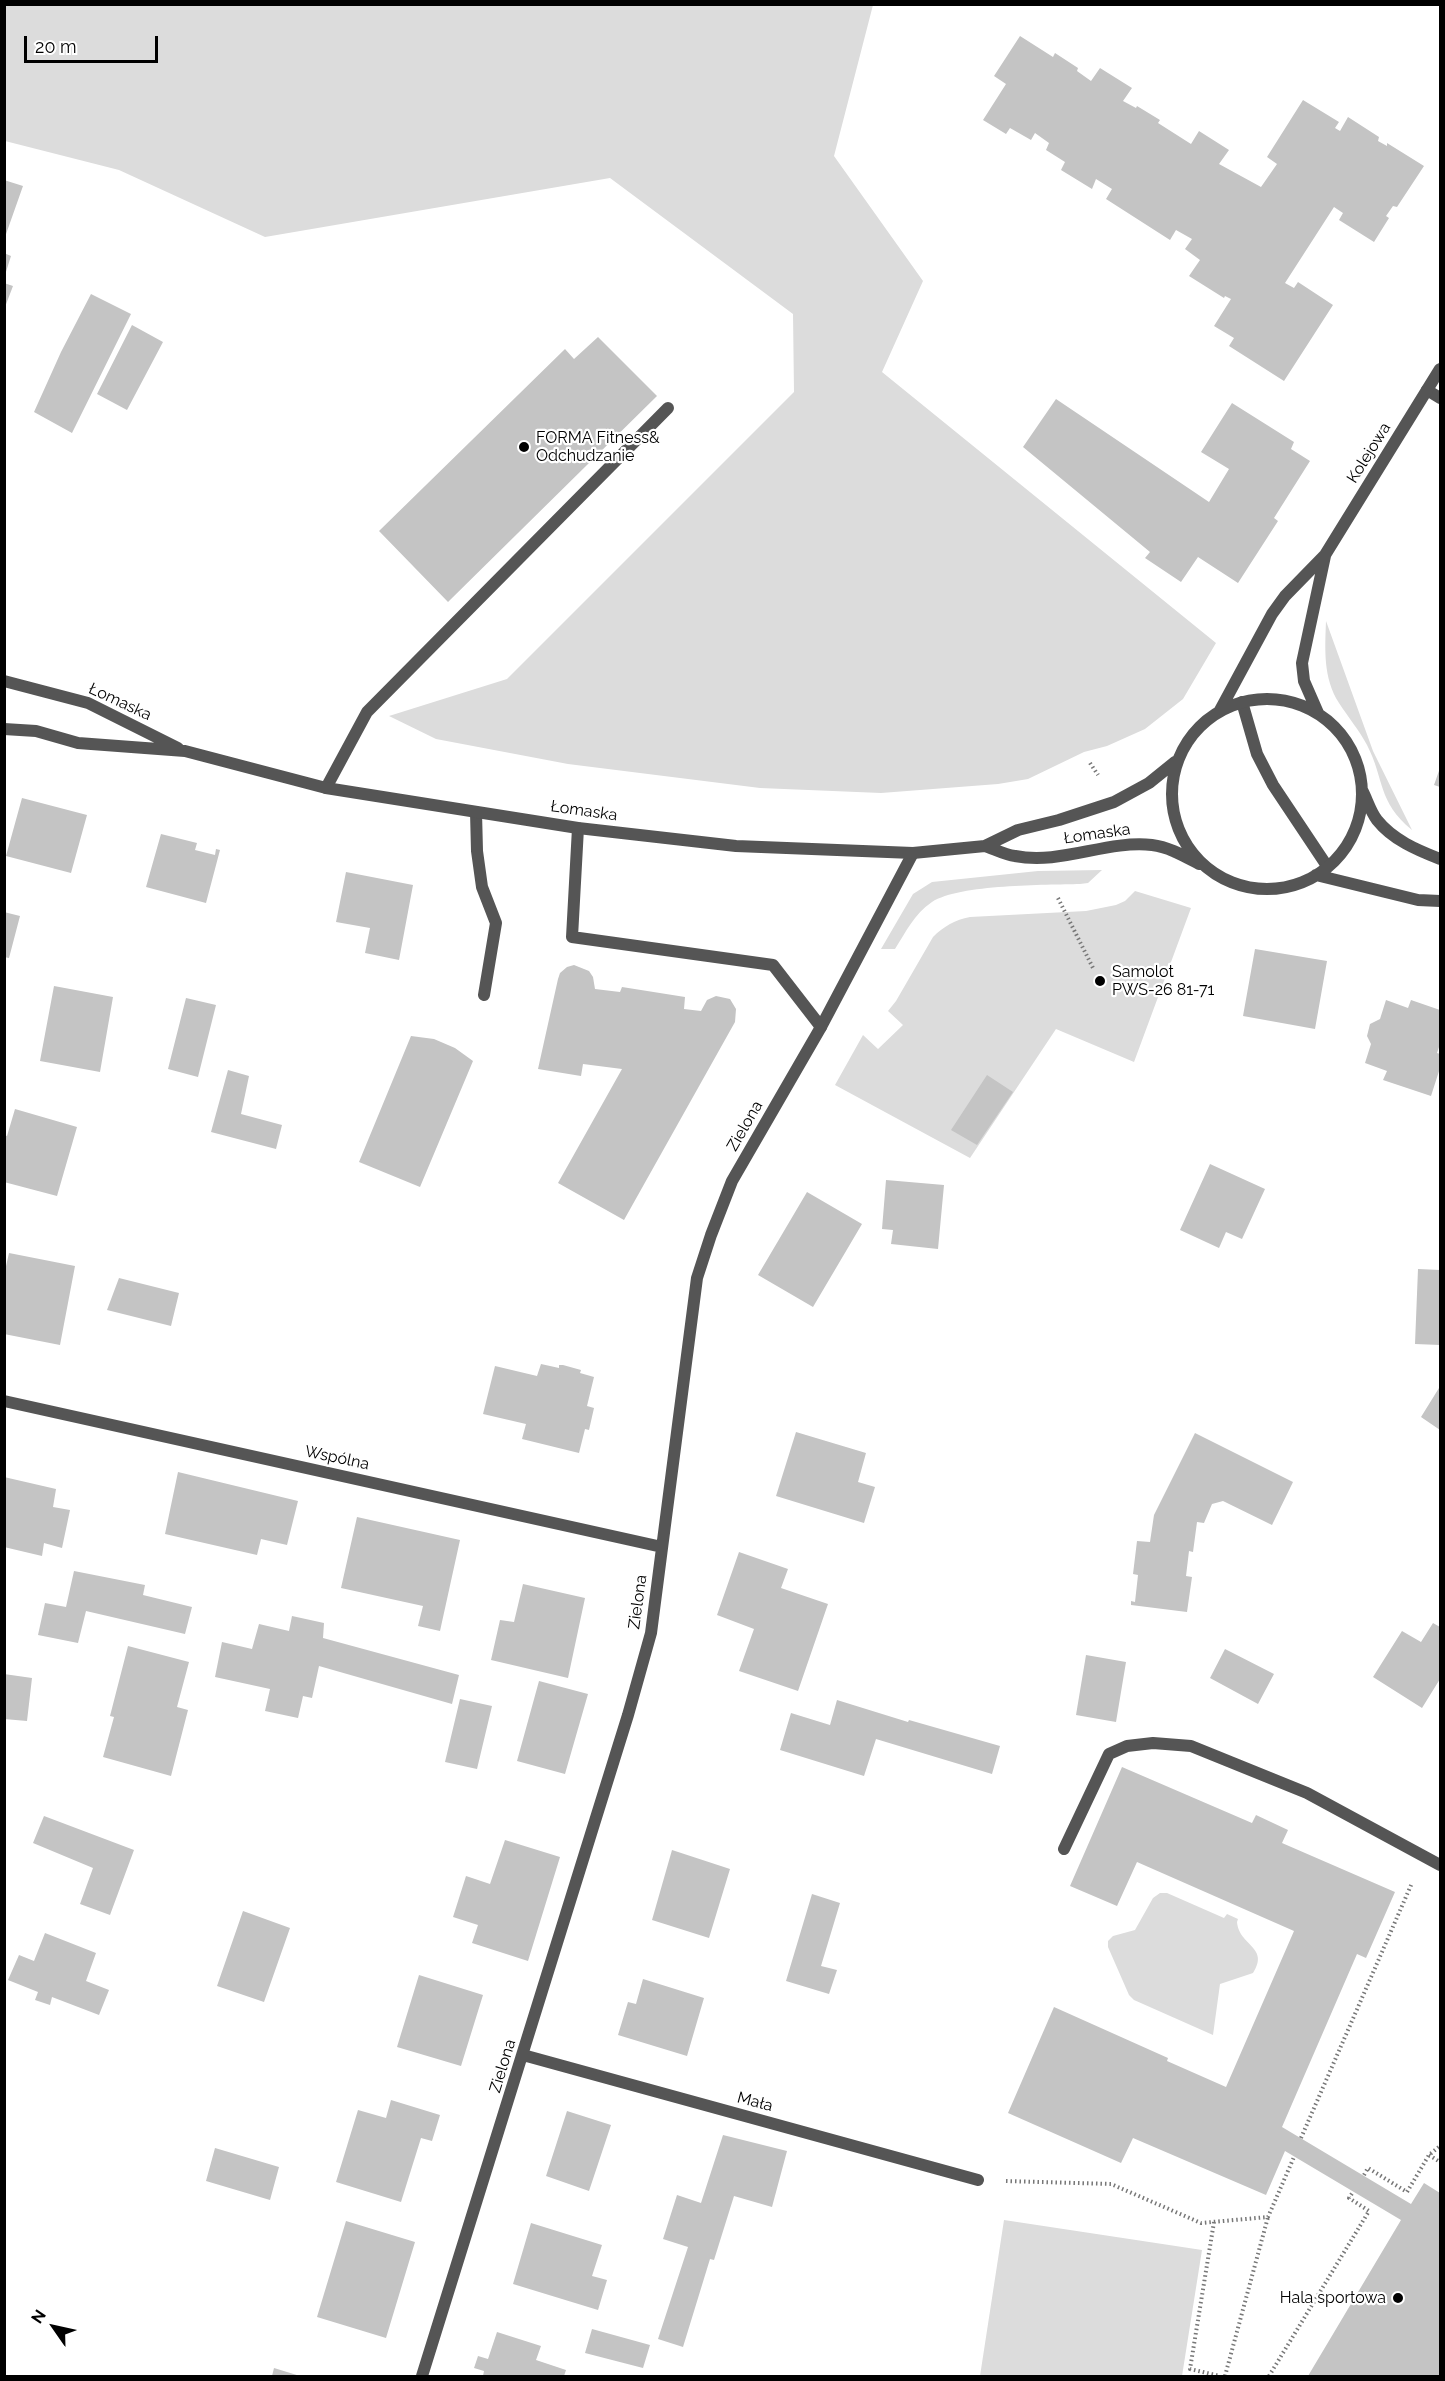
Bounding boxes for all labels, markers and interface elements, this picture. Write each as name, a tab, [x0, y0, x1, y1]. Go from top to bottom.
scale bar	[27, 24, 160, 62]
text: 20 m	[35, 36, 77, 57]
street label: Kolejowa	[1343, 419, 1395, 487]
place label: FORMA Fitness& Odchudzanie	[536, 428, 660, 466]
marker: FORMA Fitness& Odchudzanie	[517, 440, 531, 454]
street label: Łomaska	[86, 679, 154, 725]
street label: Łomaska	[549, 797, 619, 825]
street label: Łomaska	[1062, 820, 1132, 848]
place label: Samolot PWS-26 81-71	[1112, 962, 1214, 1000]
marker: Samolot PWS-26 81-71	[1093, 974, 1107, 988]
street label: Zielona	[723, 1097, 767, 1155]
street label: Wspólna	[303, 1442, 371, 1474]
street label: Zielona	[625, 1573, 651, 1631]
street label: Zielona	[486, 2037, 520, 2095]
street label: Mała	[735, 2088, 775, 2116]
place label: Hala sportowa	[1280, 2288, 1386, 2308]
marker: Hala sportowa	[1391, 2291, 1405, 2305]
north arrow	[24, 2297, 84, 2357]
text: N	[27, 2306, 50, 2327]

